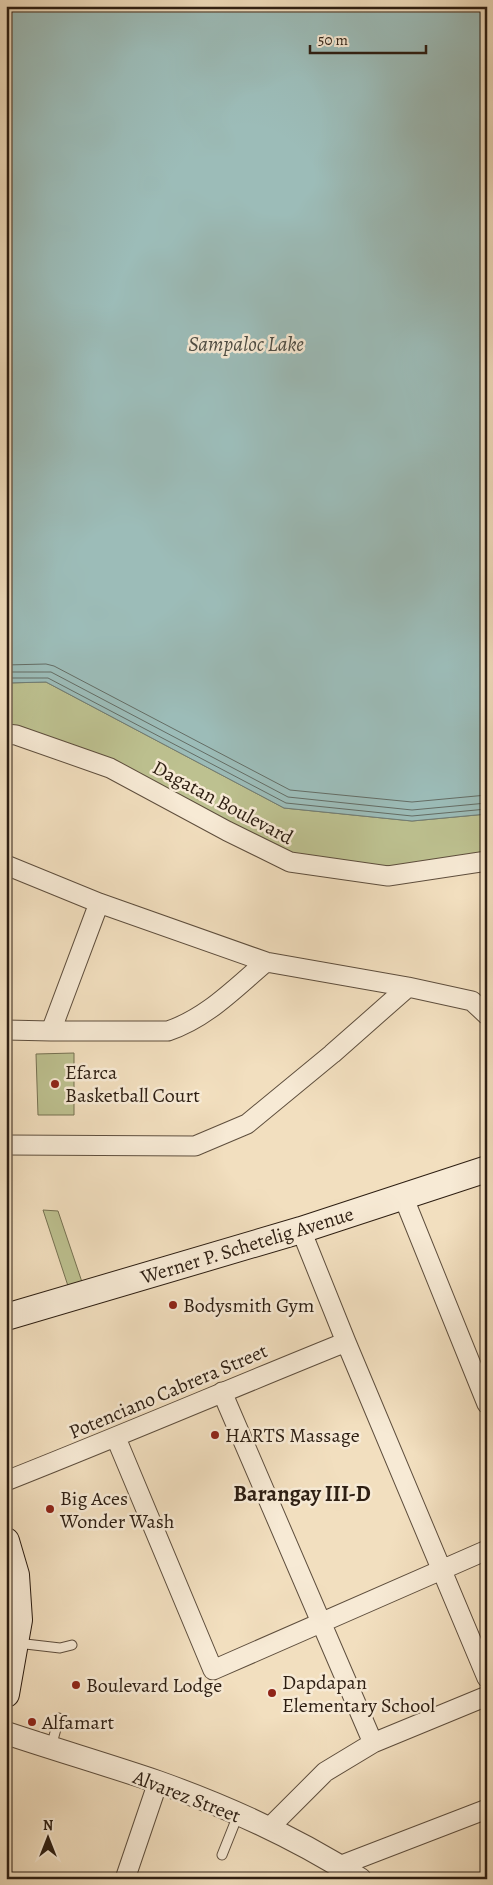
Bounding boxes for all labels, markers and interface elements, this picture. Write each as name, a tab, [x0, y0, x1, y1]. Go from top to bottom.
scale bar	[310, 22, 427, 54]
text: 50 m	[318, 30, 348, 50]
water label: Sampaloc Lake	[188, 330, 304, 358]
street label: Dagatan Boulevard	[148, 754, 298, 851]
place label: Efarca Basketball Court	[65, 1059, 200, 1109]
marker: Efarca Basketball Court	[49, 1078, 61, 1090]
street label: Werner P. Schetelig Avenue	[136, 1200, 357, 1291]
place label: Bodysmith Gym	[183, 1292, 315, 1319]
marker: Bodysmith Gym	[167, 1299, 179, 1311]
street label: Potenciano Cabrera Street	[65, 1337, 272, 1446]
place label: HARTS Massage	[225, 1422, 360, 1449]
marker: HARTS Massage	[209, 1429, 221, 1441]
district label: Barangay III-D	[233, 1479, 371, 1509]
place label: Big Aces Wonder Wash	[59, 1485, 175, 1535]
marker: Big Aces Wonder Wash	[44, 1503, 56, 1515]
place label: Dapdapan Elementary School	[282, 1669, 435, 1719]
place label: Boulevard Lodge	[86, 1672, 222, 1699]
marker: Boulevard Lodge	[70, 1679, 82, 1691]
marker: Dapdapan Elementary School	[266, 1687, 278, 1699]
place label: Alfamart	[41, 1709, 114, 1736]
marker: Alfamart	[26, 1716, 38, 1728]
street label: Alvarez Street	[128, 1763, 245, 1829]
north arrow	[22, 1812, 72, 1862]
text: N	[43, 1816, 53, 1835]

